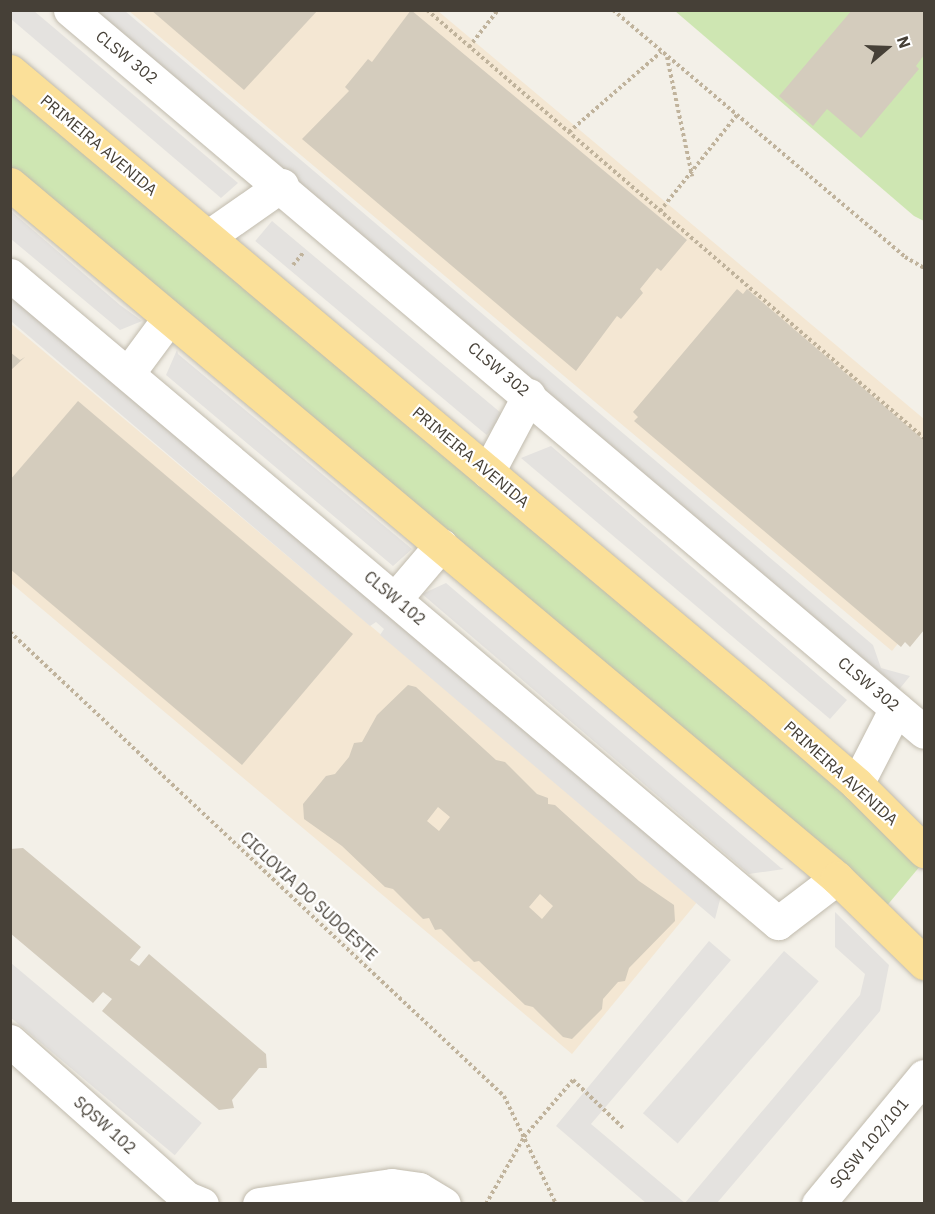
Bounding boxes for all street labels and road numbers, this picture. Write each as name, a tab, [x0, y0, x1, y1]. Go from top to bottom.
street label: CLSW 302	[92, 26, 162, 88]
street label: PRIMEIRA AVENIDA	[37, 91, 161, 199]
street label: CLSW 302	[464, 338, 534, 400]
street label: PRIMEIRA AVENIDA	[409, 403, 533, 511]
street label: CLSW 102	[360, 567, 430, 629]
street label: CLSW 302	[834, 653, 904, 715]
street label: PRIMEIRA AVENIDA	[780, 717, 902, 829]
street label: CICLOVIA DO SUDOESTE	[237, 828, 381, 964]
street label: SQSW 102	[70, 1092, 140, 1158]
street label: SQSW 102/101	[826, 1094, 912, 1192]

